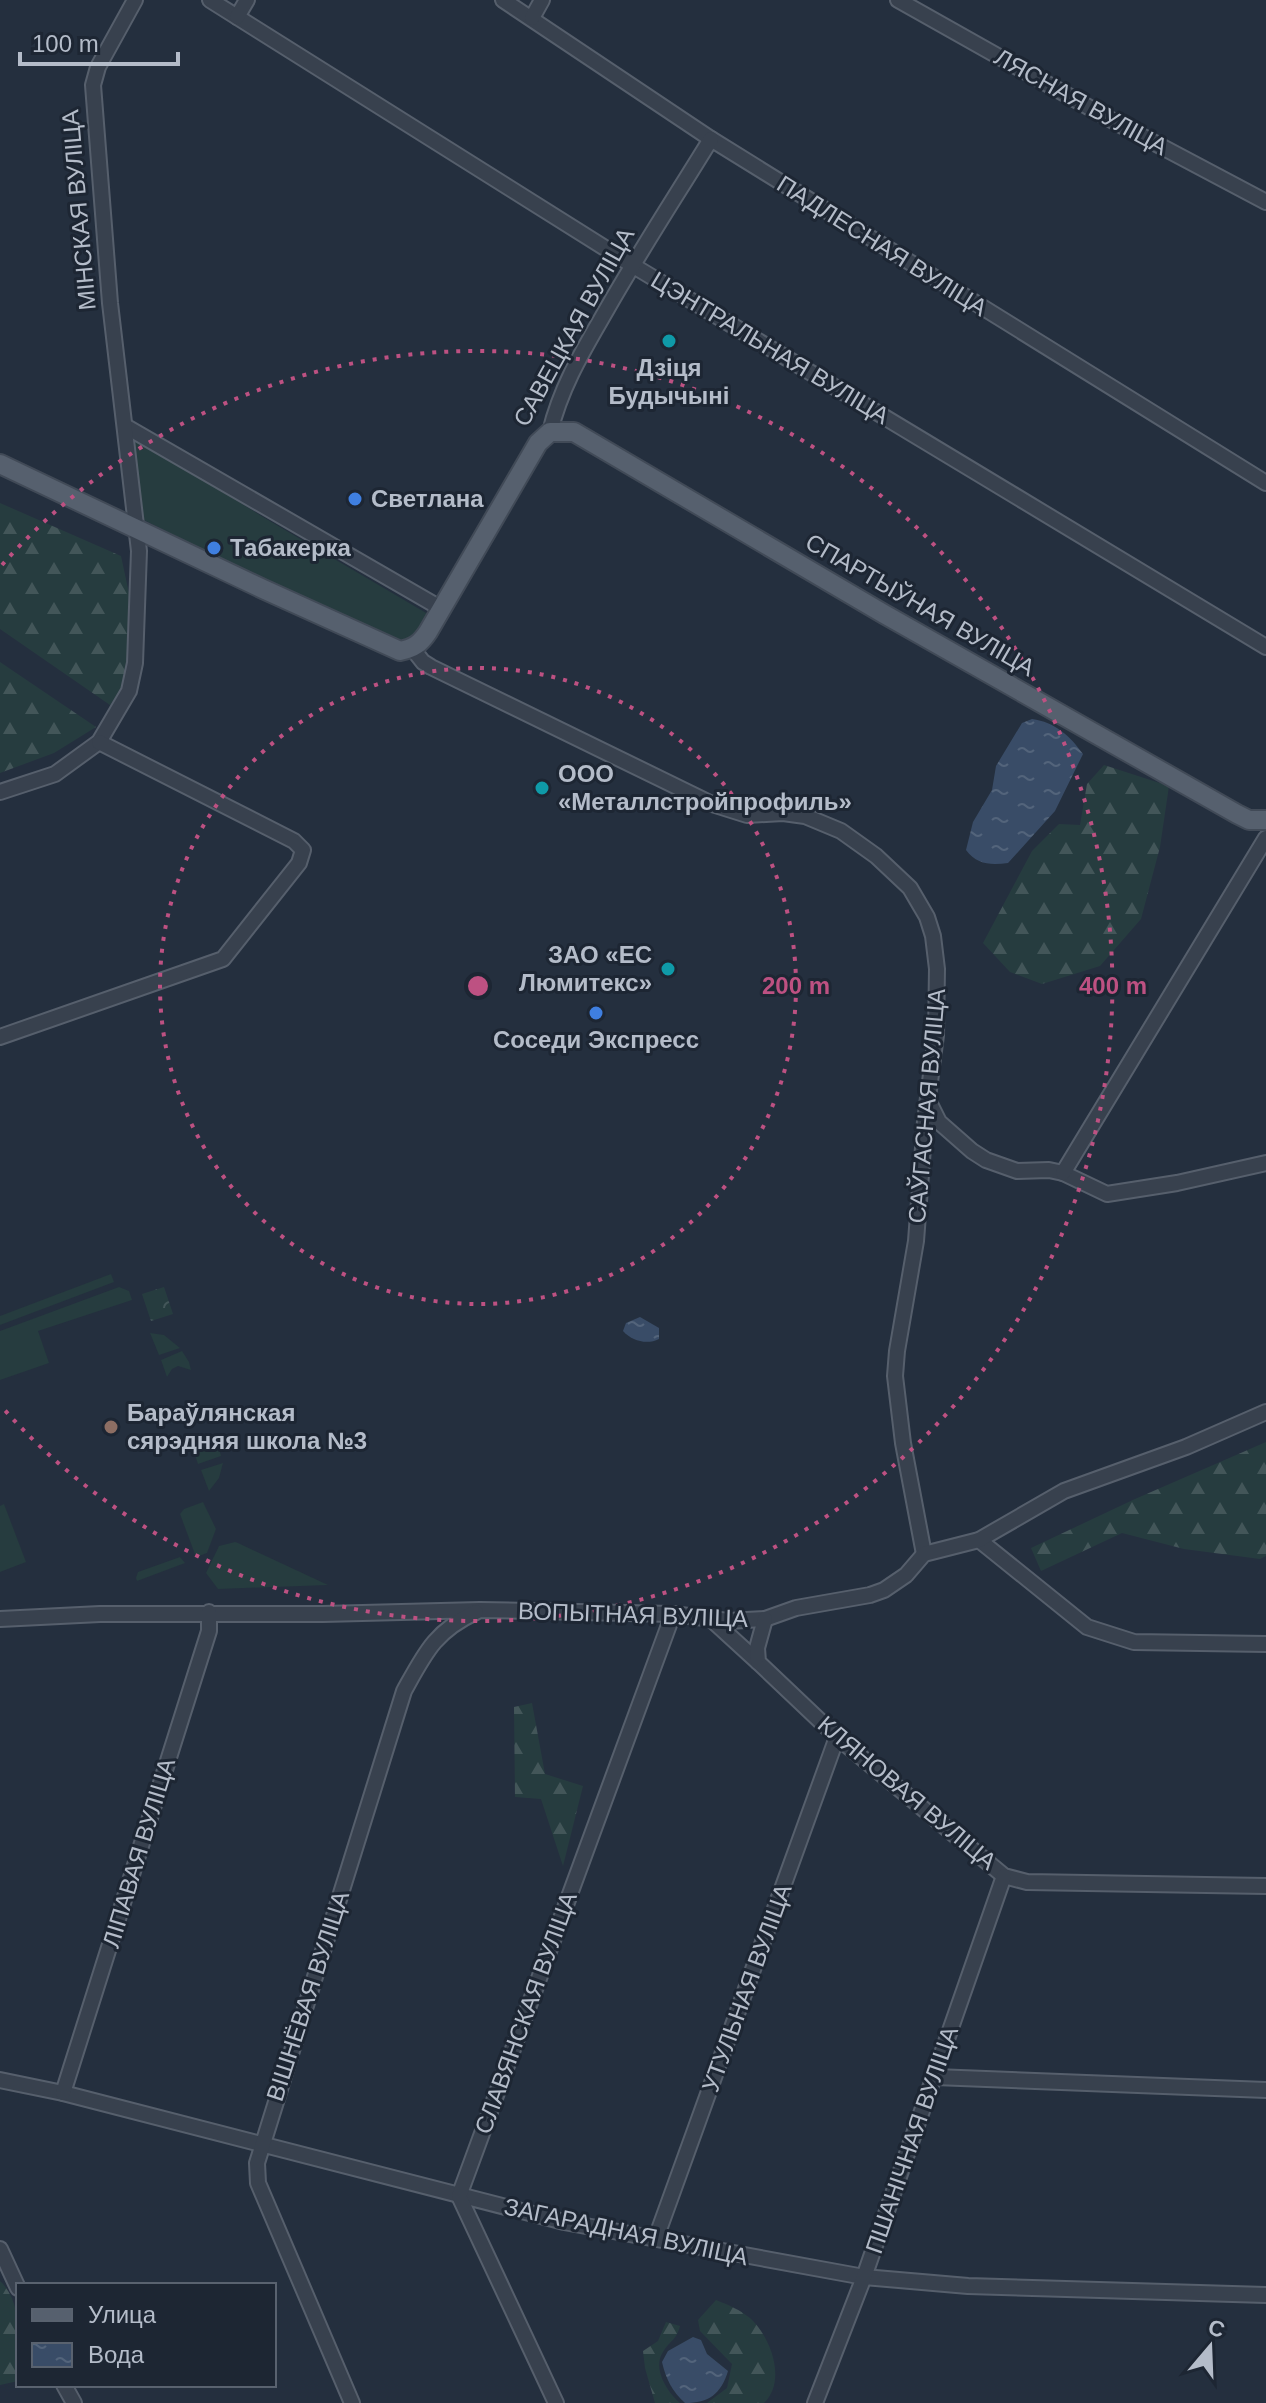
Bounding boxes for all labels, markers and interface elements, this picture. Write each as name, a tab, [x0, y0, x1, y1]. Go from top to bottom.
scale bar	[20, 16, 178, 66]
text: 100 m	[32, 30, 99, 57]
street label: ЛЯСНАЯ ВУЛІЦА	[990, 43, 1172, 160]
street label: МІНСКАЯ ВУЛІЦА	[56, 109, 101, 311]
street label: ПАДЛЕСНАЯ ВУЛІЦА	[772, 170, 992, 321]
street label: САВЕЦКАЯ ВУЛІЦА	[508, 223, 639, 431]
street label: ЦЭНТРАЛЬНАЯ ВУЛІЦА	[646, 266, 894, 429]
marker: Дзіця Будычыні	[660, 332, 678, 350]
place label: Дзіця Будычыні	[608, 354, 730, 409]
place label: Светлана	[371, 485, 484, 512]
marker: Светлана	[346, 490, 364, 508]
street label: СПАРТЫЎНАЯ ВУЛІЦА	[801, 528, 1040, 681]
place label: Табакерка	[230, 534, 352, 561]
marker: Табакерка	[205, 539, 223, 557]
place label: ООО «Металлстройпрофиль»	[558, 760, 852, 815]
marker: ООО «Металлстройпрофиль»	[533, 779, 551, 797]
place label: ЗАО «ЕС Люмитекс»	[519, 941, 652, 996]
marker: ЗАО «ЕС Люмитекс»	[659, 960, 677, 978]
centre of rings	[464, 972, 492, 1000]
text: 200 m	[762, 972, 830, 999]
text: 400 m	[1079, 972, 1147, 999]
street label: САЎГАСНАЯ ВУЛІЦА	[903, 988, 950, 1224]
marker: Соседи Экспресс	[587, 1004, 605, 1022]
place label: Соседи Экспресс	[493, 1026, 699, 1053]
place label: Бараўлянская сярэдняя школа №3	[127, 1399, 367, 1454]
marker: Бараўлянская сярэдняя школа №3	[102, 1418, 120, 1436]
street label: ВОПЫТНАЯ ВУЛІЦА	[518, 1597, 749, 1632]
street label: КЛЯНОВАЯ ВУЛІЦА	[813, 1710, 1002, 1875]
street label: ЛІПАВАЯ ВУЛІЦА	[97, 1755, 180, 1951]
street label: УТУЛЬНАЯ ВУЛІЦА	[696, 1880, 797, 2095]
street label: ВІШНЁВАЯ ВУЛІЦА	[261, 1887, 354, 2104]
street label: СЛАВЯНСКАЯ ВУЛІЦА	[469, 1888, 582, 2137]
street label: ПШАНІЧНАЯ ВУЛІЦА	[860, 2023, 963, 2257]
street label: ЗАГАРАДНАЯ ВУЛІЦА	[502, 2192, 750, 2271]
legend	[16, 2283, 276, 2387]
text: Улица	[88, 2301, 157, 2328]
north arrow	[1170, 2307, 1250, 2387]
text: С	[1205, 2314, 1228, 2343]
text: Вода	[88, 2341, 145, 2368]

